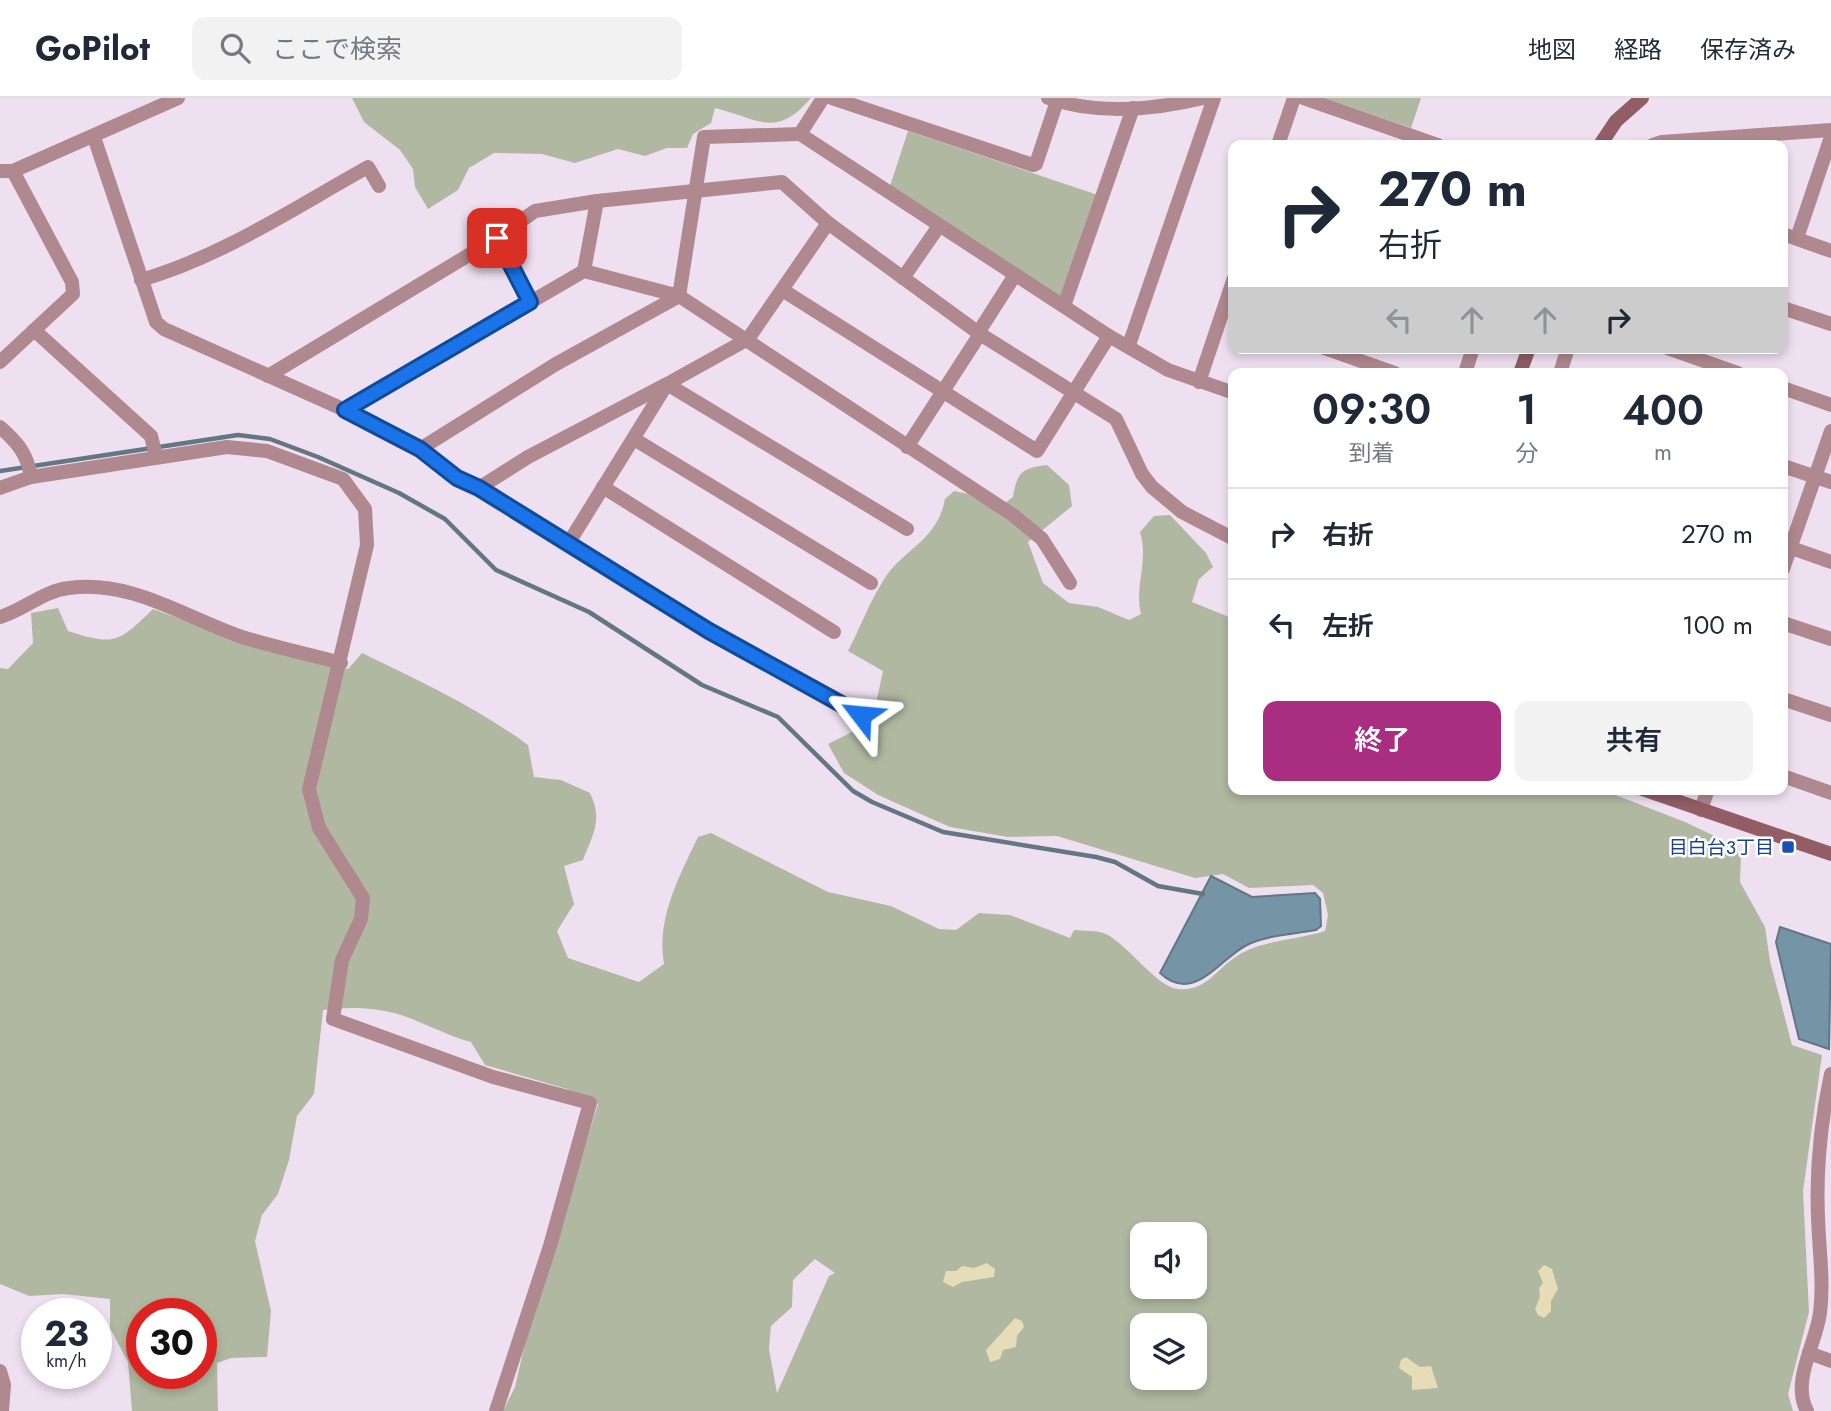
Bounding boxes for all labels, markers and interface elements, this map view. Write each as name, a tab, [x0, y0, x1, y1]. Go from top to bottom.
search box	[192, 17, 682, 80]
text: GoPilot	[35, 25, 150, 72]
icon: search	[216, 29, 254, 67]
text: ここで検索	[272, 30, 402, 68]
text: 地図	[1528, 32, 1576, 67]
text: 経路	[1614, 32, 1662, 67]
text: 保存済み	[1700, 32, 1796, 67]
text: 270 m	[1378, 154, 1527, 224]
icon: right	[1263, 168, 1354, 259]
pin	[467, 208, 527, 268]
icon: arrive	[478, 219, 516, 257]
text: 右折	[1378, 222, 1442, 268]
icon: left	[1380, 301, 1418, 339]
icon: ahead	[1453, 301, 1491, 339]
icon: ahead	[1526, 301, 1564, 339]
icon: right	[1599, 301, 1637, 339]
text: 09:30	[1312, 379, 1431, 440]
text: 1	[1516, 379, 1537, 440]
text: 400	[1622, 380, 1704, 441]
text: m	[1654, 435, 1672, 469]
text: 到着	[1349, 436, 1395, 470]
text: 分	[1515, 436, 1538, 470]
icon: right	[1263, 515, 1301, 553]
text: 270 m	[1681, 515, 1753, 553]
text: 右折	[1322, 516, 1374, 554]
icon: left	[1263, 606, 1301, 644]
text: 100 m	[1682, 606, 1753, 644]
text: 左折	[1322, 607, 1374, 645]
position arrow	[824, 678, 898, 752]
button: 終了	[1263, 701, 1501, 781]
button: 共有	[1515, 701, 1753, 781]
place label: 目白台3丁目	[1669, 834, 1774, 861]
marker: 目白台3丁目	[1780, 839, 1796, 855]
map controls	[1130, 1222, 1207, 1390]
button: sound	[1130, 1222, 1207, 1299]
speed limit sign: 30	[126, 1298, 217, 1389]
text: 23	[44, 1309, 89, 1359]
button: layers	[1130, 1313, 1207, 1390]
text: km/h	[46, 1348, 87, 1374]

